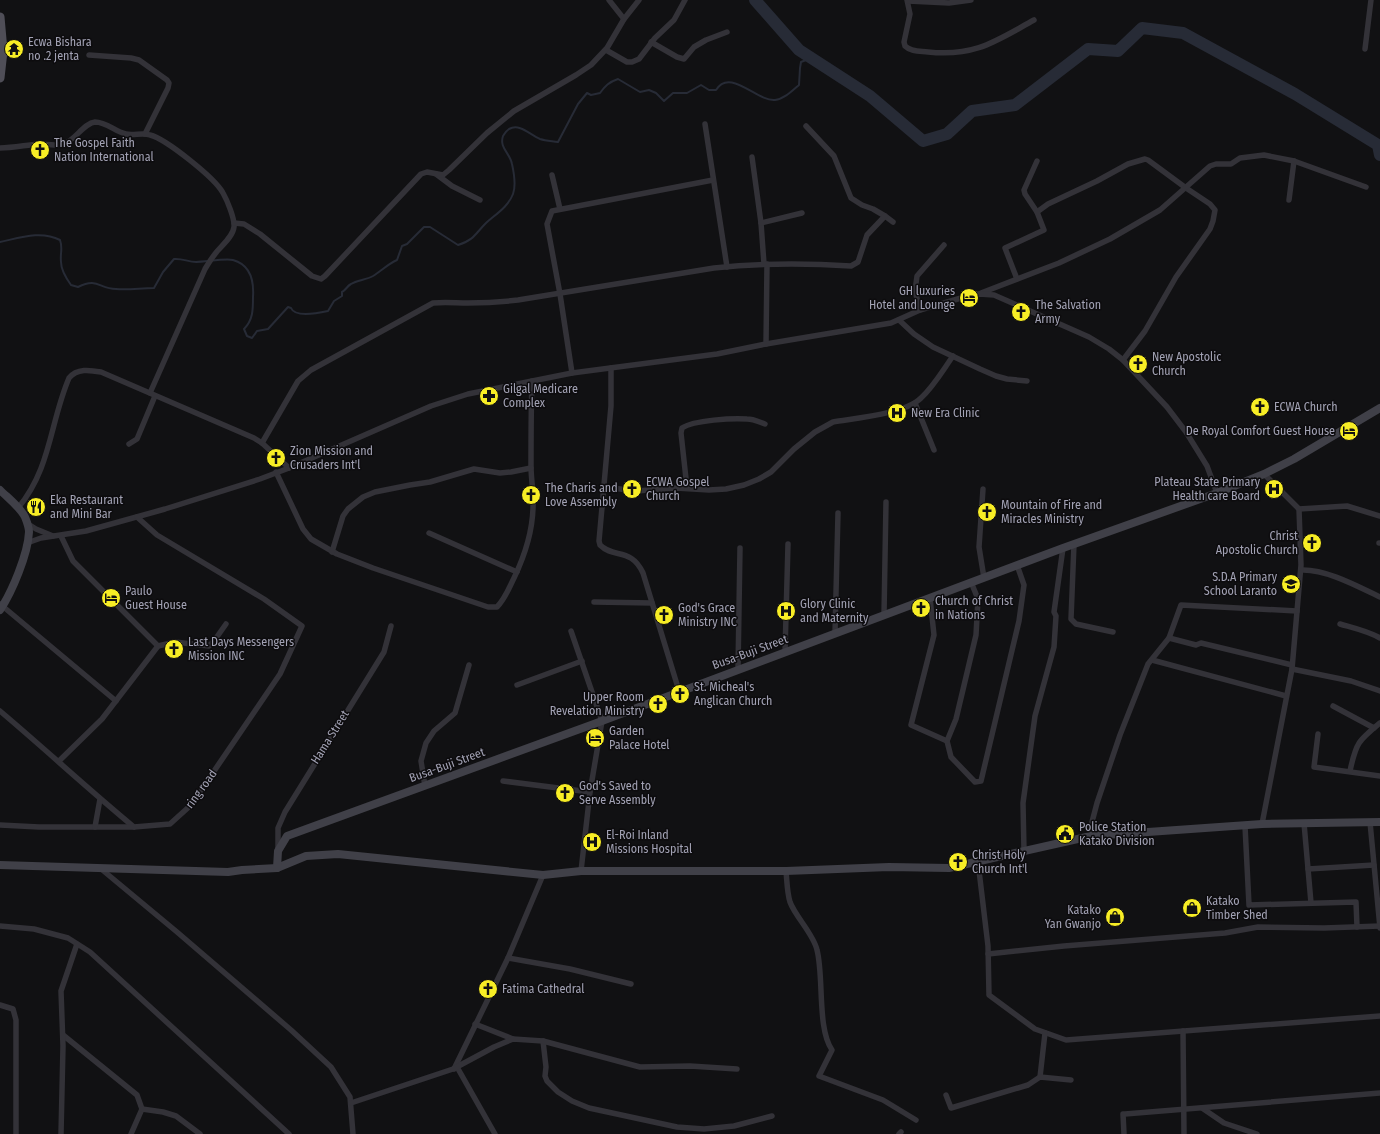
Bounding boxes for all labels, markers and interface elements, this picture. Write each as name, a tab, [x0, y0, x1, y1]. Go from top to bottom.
place label: Ecwa Bishara no .2 jenta	[28, 35, 92, 63]
temple icon: Ecwa Bishara no .2 jenta	[3, 38, 25, 60]
place label: The Gospel Faith Nation International	[54, 136, 154, 164]
church icon: The Gospel Faith Nation International	[29, 139, 51, 161]
place label: GH luxuries Hotel and Lounge	[869, 284, 955, 312]
hotel icon: GH luxuries Hotel and Lounge	[958, 287, 980, 309]
place label: The Salvation Army	[1035, 298, 1101, 326]
church icon: The Salvation Army	[1010, 301, 1032, 323]
place label: New Apostolic Church	[1152, 350, 1221, 378]
church icon: New Apostolic Church	[1127, 353, 1149, 375]
place label: Gilgal Medicare Complex	[503, 382, 578, 410]
pharmacy icon: Gilgal Medicare Complex	[478, 385, 500, 407]
church icon: ECWA Church	[1249, 396, 1271, 418]
place label: ECWA Church	[1274, 400, 1338, 414]
hospital icon: New Era Clinic	[886, 402, 908, 424]
place label: New Era Clinic	[911, 406, 980, 420]
hotel icon: De Royal Comfort Guest House	[1338, 420, 1360, 442]
place label: De Royal Comfort Guest House	[1186, 424, 1335, 438]
place label: Zion Mission and Crusaders Int'l	[290, 444, 373, 472]
church icon: Zion Mission and Crusaders Int'l	[265, 447, 287, 469]
place label: ECWA Gospel Church	[646, 475, 710, 503]
place label: Plateau State Primary Health care Board	[1154, 475, 1261, 503]
church icon: ECWA Gospel Church	[621, 478, 643, 500]
hospital icon: Plateau State Primary Health care Board	[1263, 478, 1285, 500]
place label: The Charis and Love Assembly	[545, 481, 618, 509]
church icon: The Charis and Love Assembly	[520, 484, 542, 506]
place label: Eka Restaurant and Mini Bar	[50, 493, 123, 521]
restaurant icon: Eka Restaurant and Mini Bar	[25, 496, 47, 518]
place label: Mountain of Fire and Miracles Ministry	[1001, 498, 1102, 526]
church icon: Mountain of Fire and Miracles Ministry	[976, 501, 998, 523]
place label: Christ Apostolic Church	[1216, 529, 1298, 557]
church icon: Christ Apostolic Church	[1301, 532, 1323, 554]
place label: S.D.A Primary School Laranto	[1204, 570, 1278, 598]
school or university icon: S.D.A Primary School Laranto	[1280, 573, 1302, 595]
place label: Paulo Guest House	[125, 584, 187, 612]
hotel icon: Paulo Guest House	[100, 587, 122, 609]
place label: Church of Christ in Nations	[935, 594, 1013, 622]
place label: Glory Clinic and Maternity	[800, 597, 869, 625]
church icon: Church of Christ in Nations	[910, 597, 932, 619]
hospital icon: Glory Clinic and Maternity	[775, 600, 797, 622]
place label: God's Grace Ministry INC	[678, 601, 737, 629]
church icon: God's Grace Ministry INC	[653, 604, 675, 626]
street label: Busa-Buji Street	[710, 632, 790, 672]
place label: Last Days Messengers Mission INC	[188, 635, 294, 663]
church icon: Last Days Messengers Mission INC	[163, 638, 185, 660]
place label: St. Micheal's Anglican Church	[694, 680, 772, 708]
church icon: St. Micheal's Anglican Church	[669, 683, 691, 705]
place label: Upper Room Revelation Ministry	[550, 690, 645, 718]
church icon: Upper Room Revelation Ministry	[647, 693, 669, 715]
street label: Hama Street	[308, 708, 352, 766]
place label: Garden Palace Hotel	[609, 724, 669, 752]
hotel icon: Garden Palace Hotel	[584, 727, 606, 749]
street label: Busa-Buji Street	[407, 745, 487, 785]
street label: ring road	[182, 767, 220, 811]
place label: God's Saved to Serve Assembly	[579, 779, 656, 807]
church icon: God's Saved to Serve Assembly	[554, 782, 576, 804]
place label: Police Station Katako Division	[1079, 820, 1155, 848]
public building icon: Police Station Katako Division	[1054, 823, 1076, 845]
place label: El-Roi Inland Missions Hospital	[606, 828, 692, 856]
hospital icon: El-Roi Inland Missions Hospital	[581, 831, 603, 853]
place label: Christ Holy Church Int'l	[972, 848, 1028, 876]
church icon: Christ Holy Church Int'l	[947, 851, 969, 873]
place label: Katako Timber Shed	[1206, 894, 1268, 922]
shop icon: Katako Timber Shed	[1181, 897, 1203, 919]
place label: Katako Yan Gwanjo	[1045, 903, 1101, 931]
shop icon: Katako Yan Gwanjo	[1104, 906, 1126, 928]
church icon: Fatima Cathedral	[477, 978, 499, 1000]
place label: Fatima Cathedral	[502, 982, 585, 996]

